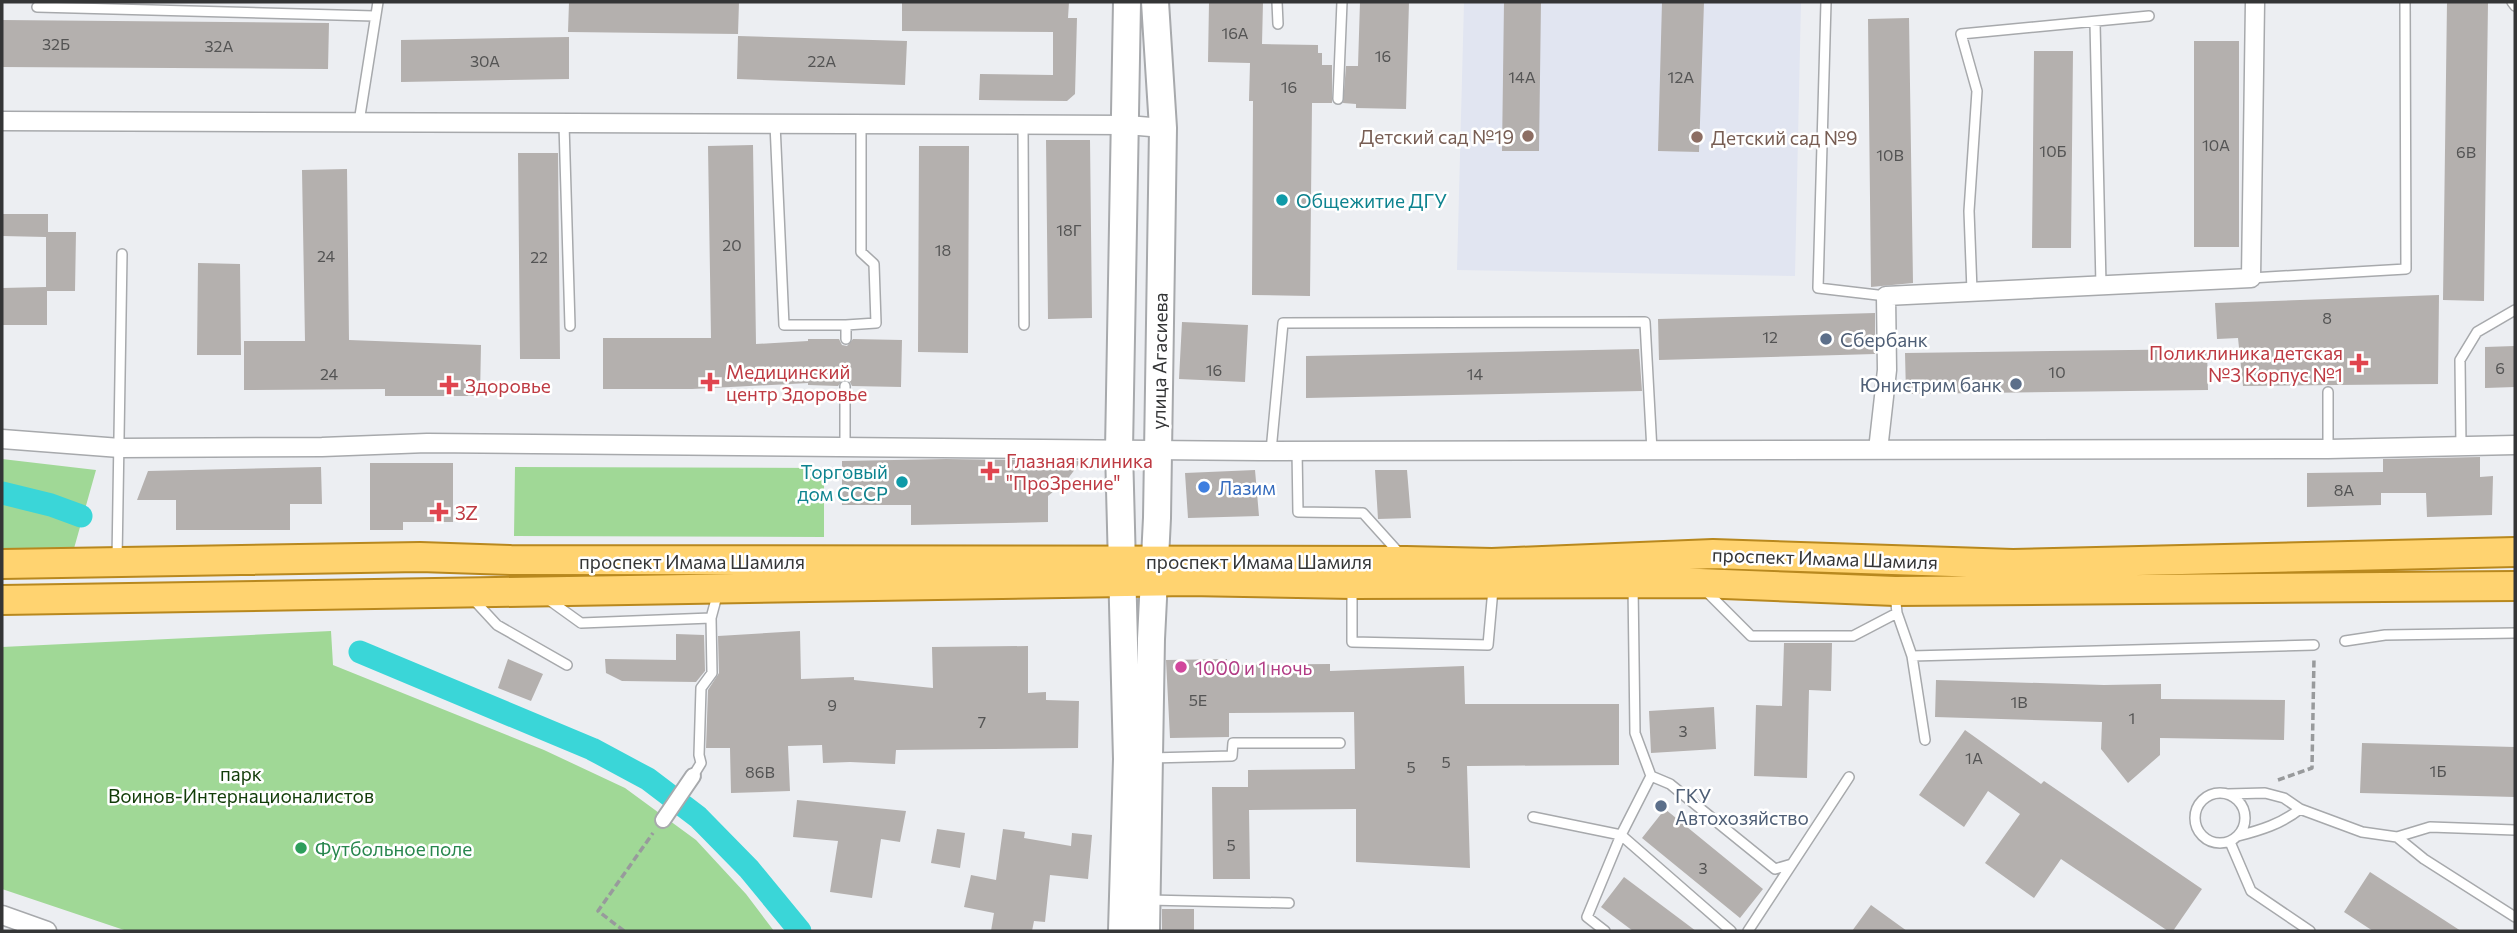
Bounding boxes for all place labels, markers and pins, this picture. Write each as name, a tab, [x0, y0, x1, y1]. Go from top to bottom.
place label: Детский сад №19	[1359, 125, 1514, 148]
place label: Детский сад №9	[1711, 126, 1858, 149]
marker: Детский сад №19	[1520, 128, 1536, 144]
marker: Детский сад №9	[1689, 129, 1705, 145]
place label: Общежитие ДГУ	[1296, 189, 1447, 212]
marker: Общежитие ДГУ	[1274, 192, 1290, 208]
place label: Сбербанк	[1840, 328, 1928, 351]
marker: Сбербанк	[1818, 331, 1834, 347]
place label: Поликлиника детская №3 Корпус №1	[2149, 341, 2343, 386]
marker: Поликлиника детская №3 Корпус №1	[2349, 353, 2369, 373]
place label: Медицинский центр Здоровье	[726, 360, 867, 405]
marker: Медицинский центр Здоровье	[700, 372, 720, 392]
place label: Юнистрим банк	[1860, 373, 2002, 396]
place label: Здоровье	[465, 374, 551, 397]
marker: Здоровье	[439, 375, 459, 395]
marker: Юнистрим банк	[2008, 376, 2024, 392]
place label: Глазная клиника "ПроЗрение"	[1006, 449, 1153, 494]
place label: Торговый дом СССР	[797, 460, 888, 505]
marker: Глазная клиника "ПроЗрение"	[980, 461, 1000, 481]
marker: Торговый дом СССР	[894, 474, 910, 490]
place label: Лазим	[1218, 476, 1276, 499]
marker: Лазим	[1196, 479, 1212, 495]
place label: 3Z	[455, 501, 478, 524]
marker: 3Z	[429, 502, 449, 522]
place label: 1000 и 1 ночь	[1195, 656, 1313, 679]
marker: 1000 и 1 ночь	[1173, 659, 1189, 675]
place label: ГКУ Автохозяйство	[1675, 784, 1809, 829]
marker: ГКУ Автохозяйство	[1653, 798, 1669, 814]
place label: Футбольное поле	[315, 837, 472, 860]
marker: Футбольное поле	[293, 840, 309, 856]

